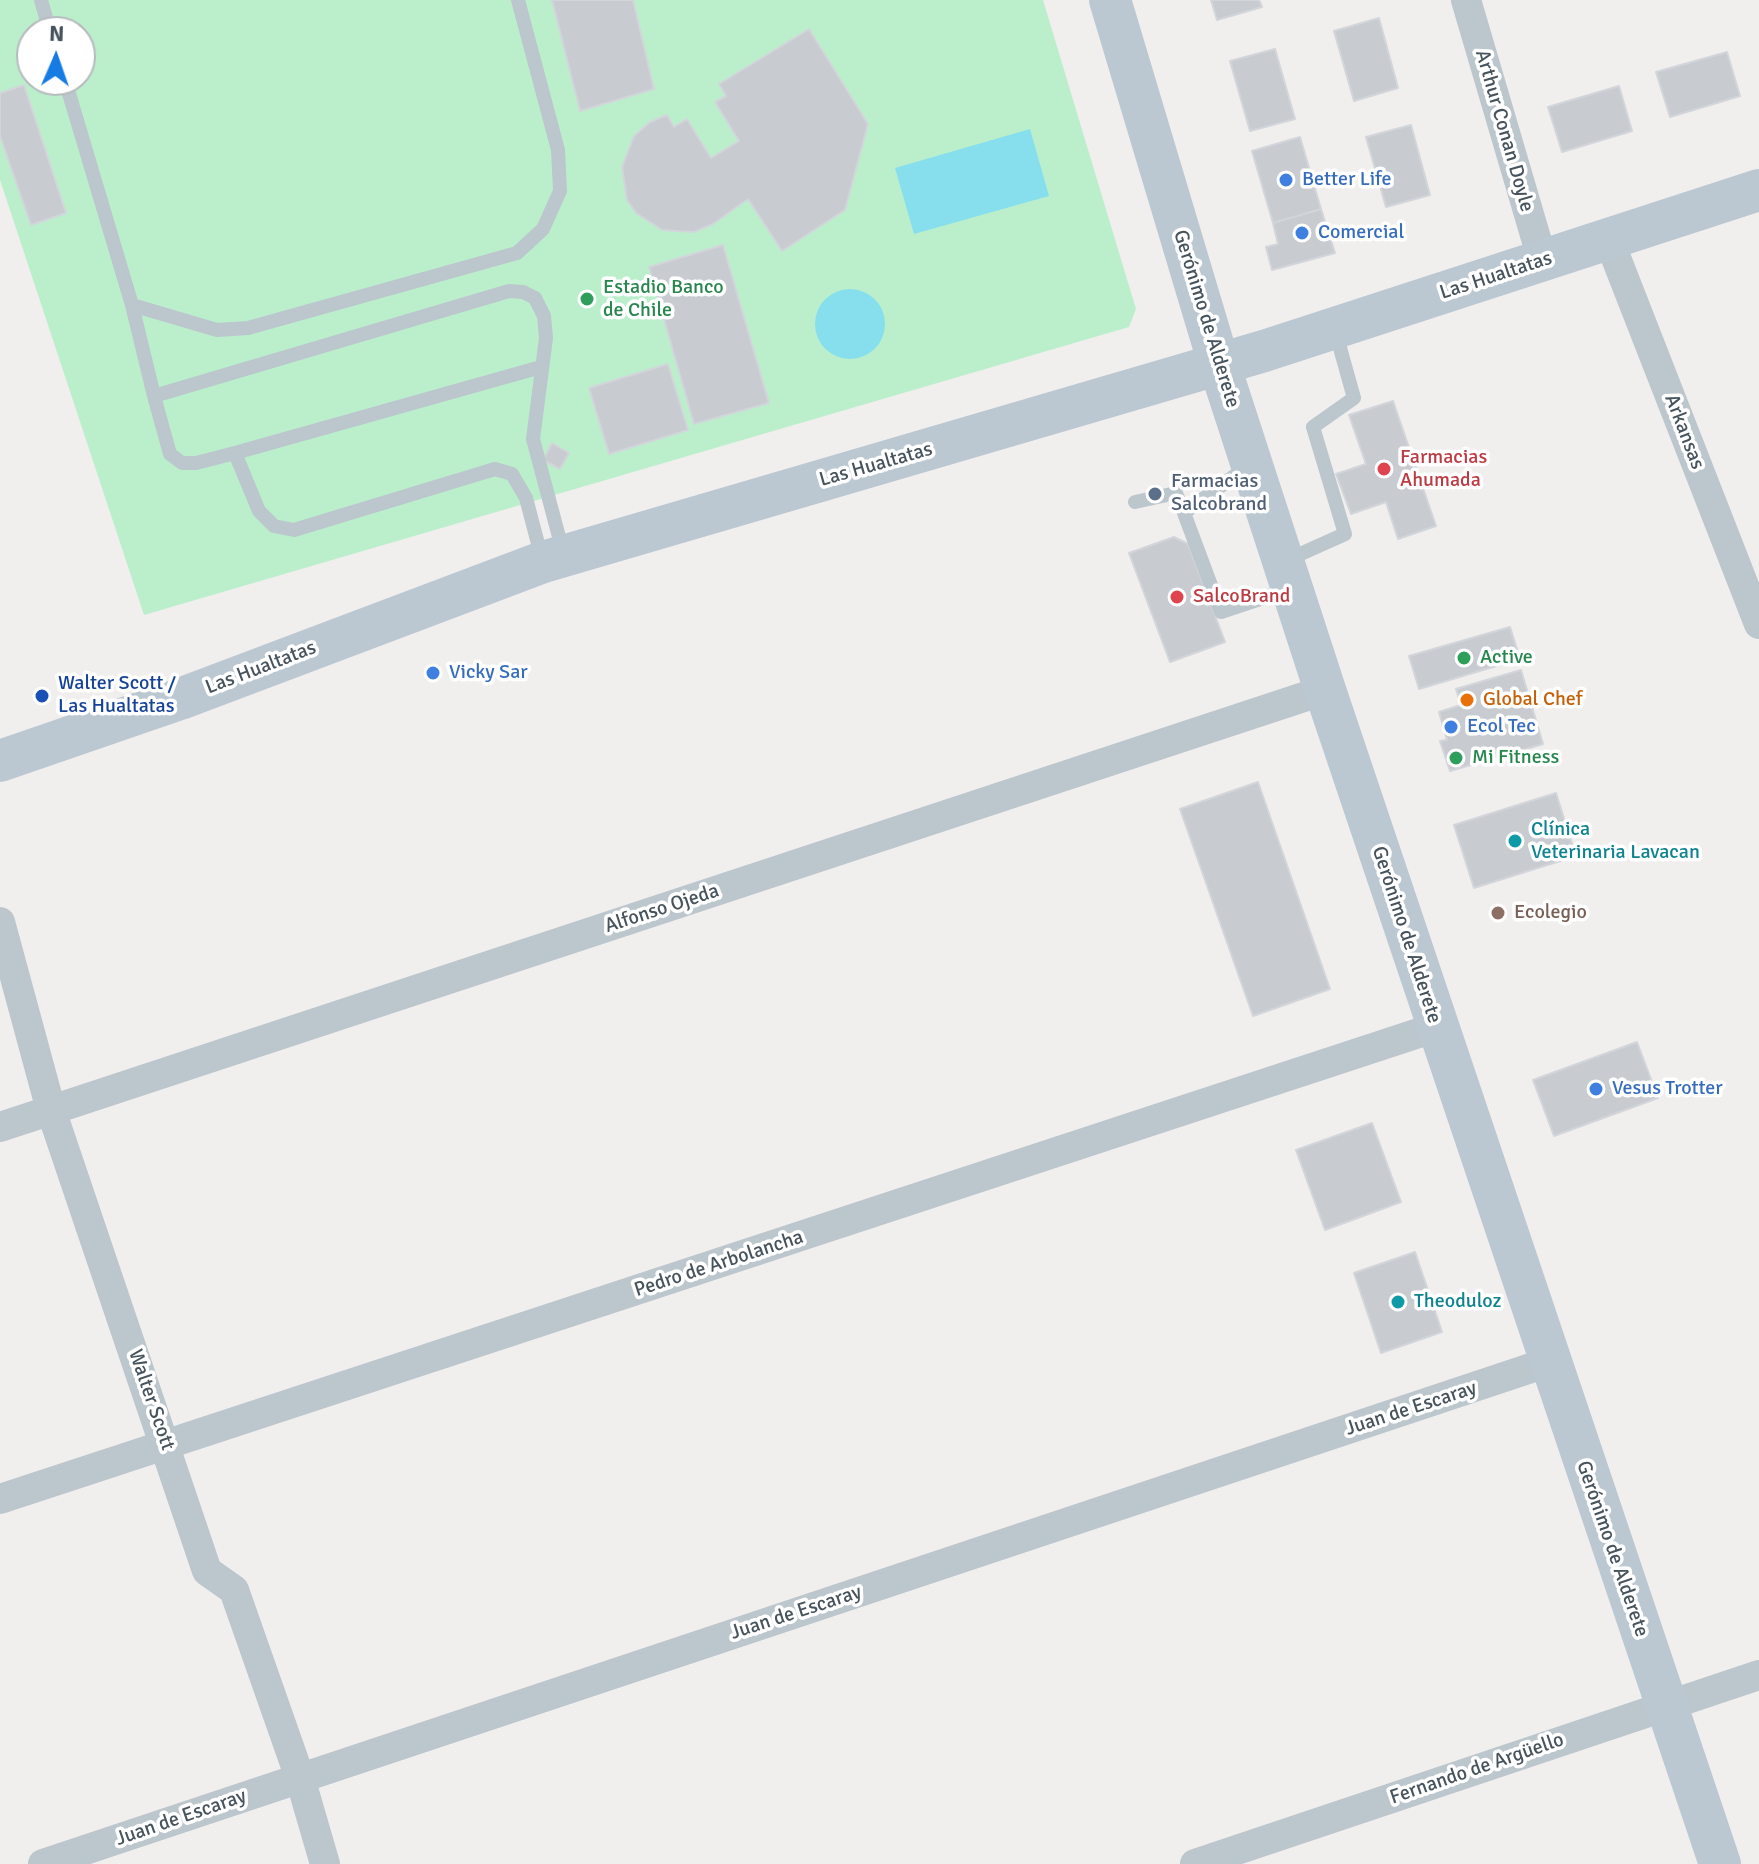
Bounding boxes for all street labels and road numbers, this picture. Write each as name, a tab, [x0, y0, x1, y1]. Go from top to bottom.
street label: Arthur Conan Doyle	[1469, 47, 1539, 215]
street label: Gerónimo de Alderete	[1168, 227, 1244, 411]
street label: Las Hualtatas	[1437, 247, 1555, 305]
street label: Arkansas	[1659, 391, 1709, 473]
street label: Las Hualtatas	[817, 437, 935, 493]
street label: Las Hualtatas	[202, 636, 320, 700]
street label: Gerónimo de Alderete	[1366, 844, 1446, 1026]
street label: Alfonso Ojeda	[602, 879, 722, 939]
street label: Pedro de Arbolancha	[632, 1225, 806, 1303]
street label: Walter Scott	[123, 1346, 179, 1454]
street label: Juan de Escaray	[1342, 1377, 1480, 1441]
street label: Gerónimo de Alderete	[1571, 1458, 1653, 1640]
street label: Juan de Escaray	[727, 1581, 865, 1645]
street label: Fernando de Argüello	[1387, 1728, 1567, 1810]
street label: Juan de Escaray	[113, 1784, 249, 1852]

